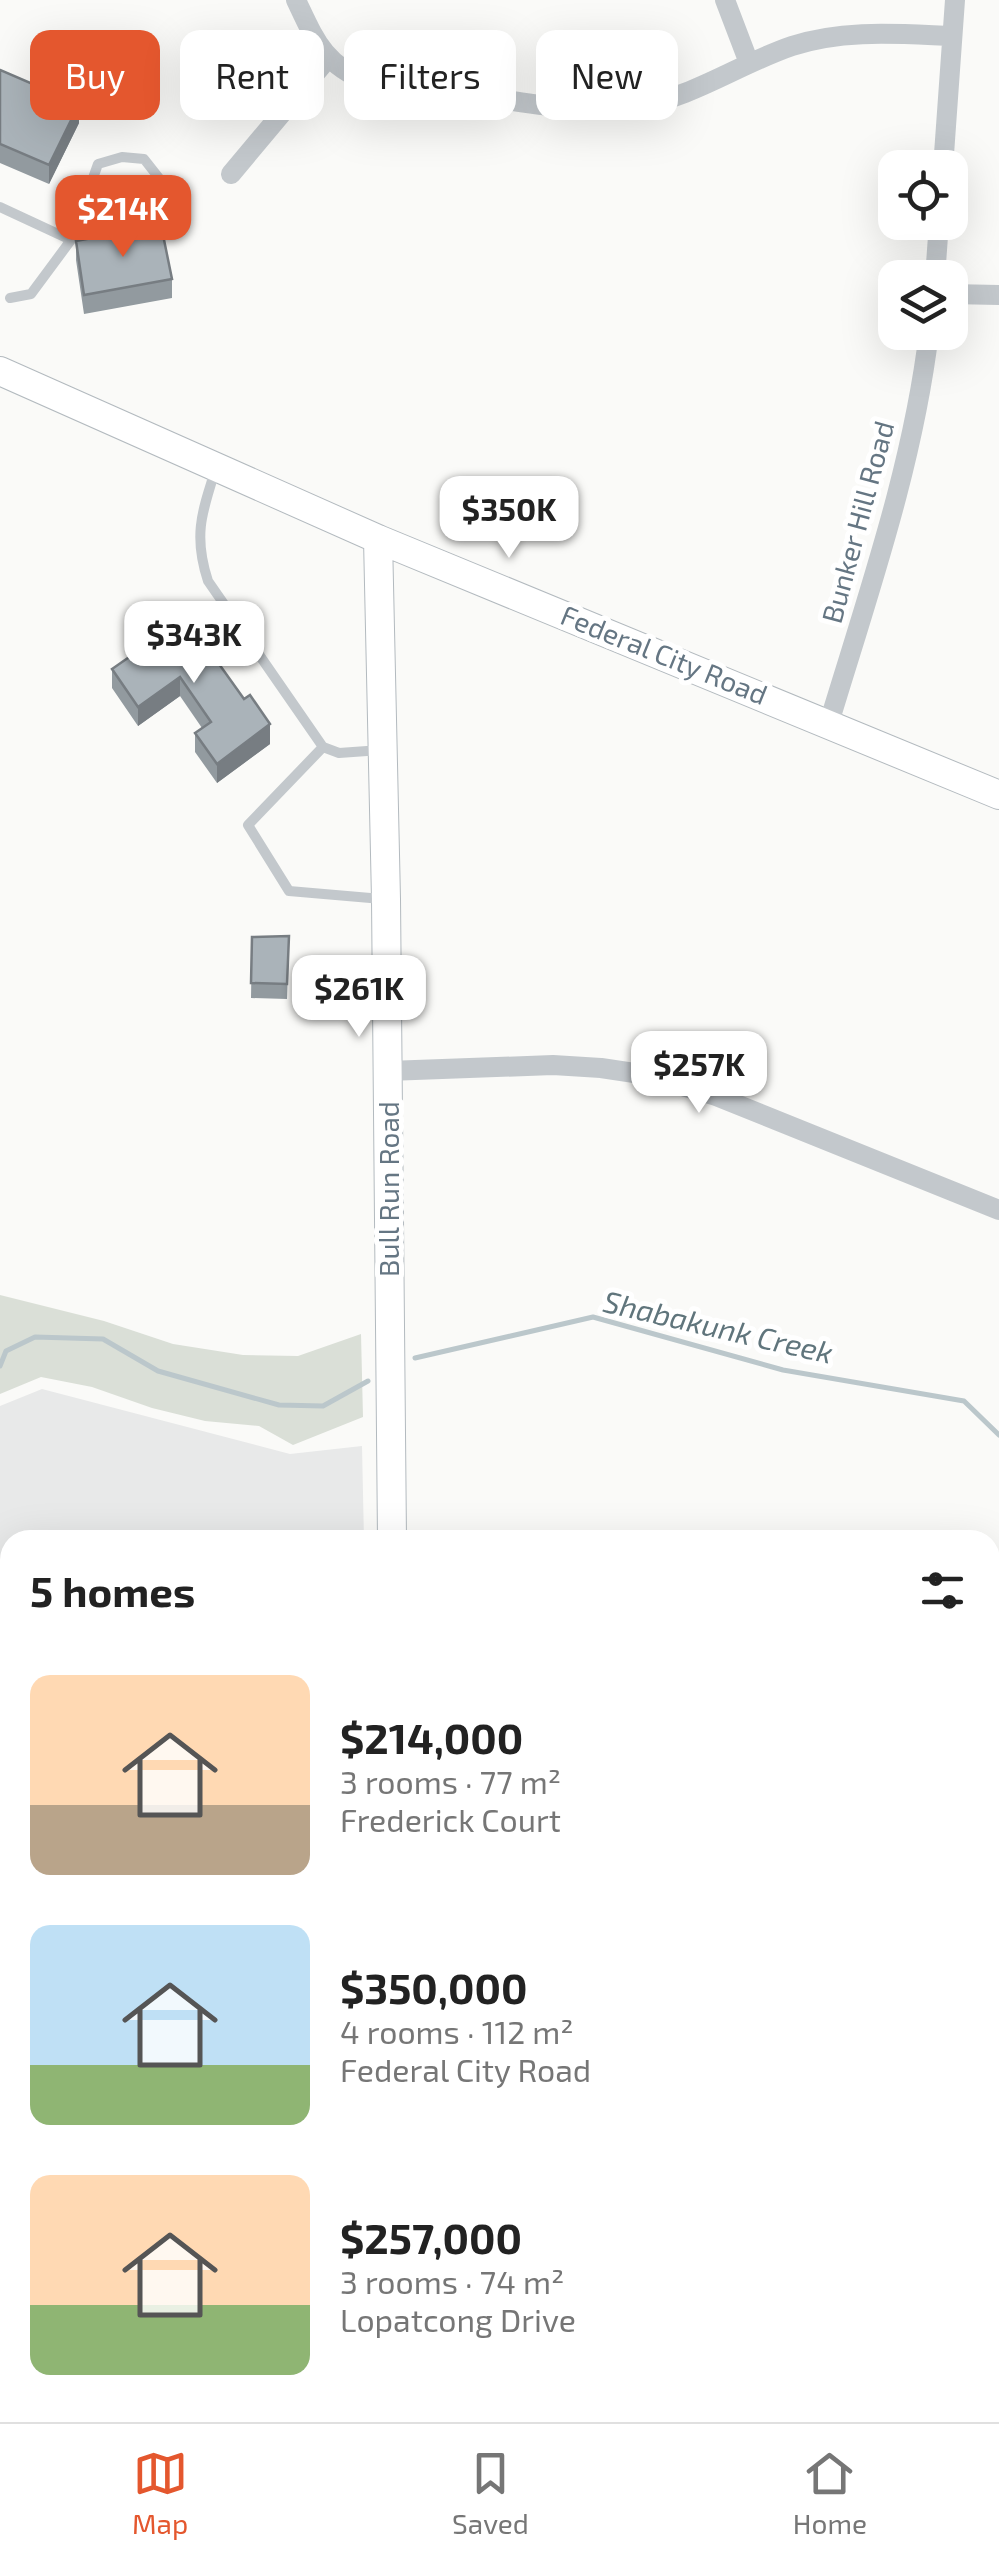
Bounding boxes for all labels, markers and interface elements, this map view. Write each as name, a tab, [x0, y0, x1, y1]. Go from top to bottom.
chip: Buy	[30, 30, 160, 120]
chip: Rent	[180, 30, 324, 120]
chip: Filters	[344, 30, 516, 120]
chip: New	[536, 30, 678, 120]
map controls	[878, 150, 968, 350]
button: locate	[878, 150, 968, 240]
pin: $214K	[53, 175, 193, 260]
text: $214K	[77, 188, 169, 226]
button: layers	[878, 260, 968, 350]
street label: Bunker Hill Road	[814, 417, 900, 626]
pin: $350K	[439, 476, 579, 561]
text: $350K	[462, 489, 556, 527]
street label: Federal City Road	[556, 597, 773, 711]
pin: $343K	[124, 601, 264, 686]
text: $343K	[146, 614, 242, 652]
pin: $261K	[289, 955, 429, 1040]
text: $261K	[314, 968, 404, 1006]
pin: $257K	[629, 1031, 769, 1116]
text: $257K	[653, 1044, 745, 1082]
street label: Bull Run Road	[371, 1101, 405, 1277]
water label: Shabakunk Creek	[600, 1282, 837, 1370]
icon: filters	[915, 1563, 970, 1618]
text: 5 homes	[30, 1565, 195, 1615]
text: $214,000	[340, 1712, 523, 1762]
icon: home	[110, 1715, 230, 1835]
text: 3 rooms · 77 m²	[340, 1762, 561, 1800]
text: Frederick Court	[340, 1800, 561, 1838]
text: $350,000	[340, 1962, 528, 2012]
icon: home	[110, 1965, 230, 2085]
text: 4 rooms · 112 m²	[340, 2012, 574, 2050]
text: Federal City Road	[340, 2050, 591, 2088]
text: $257,000	[340, 2212, 522, 2262]
icon: home	[110, 2215, 230, 2335]
text: 3 rooms · 74 m²	[340, 2262, 564, 2300]
text: Lopatcong Drive	[340, 2300, 576, 2338]
tab: Map	[132, 2446, 188, 2540]
tab: Saved	[452, 2446, 529, 2540]
tab: Home	[793, 2446, 867, 2540]

